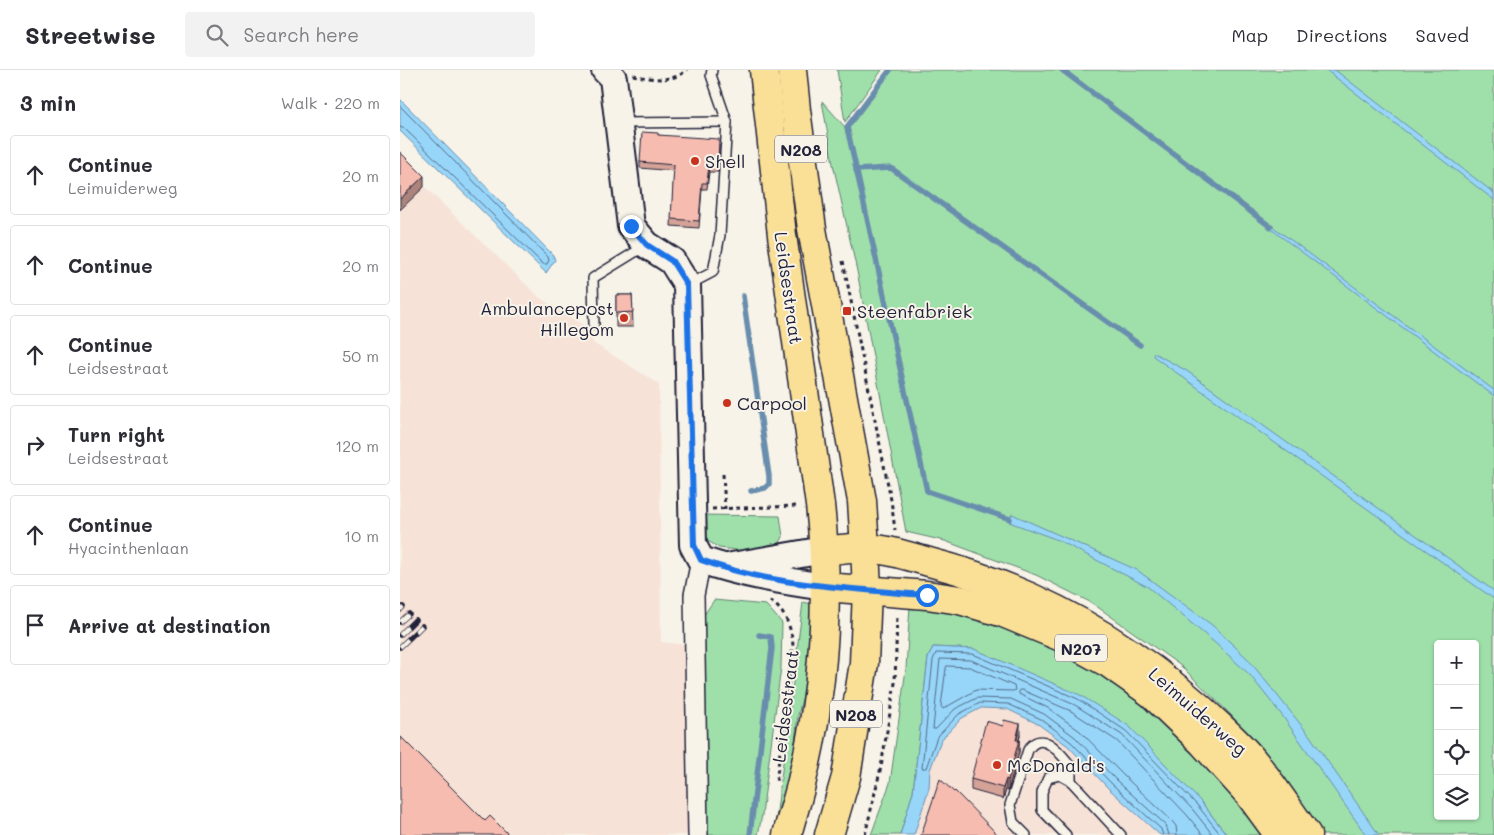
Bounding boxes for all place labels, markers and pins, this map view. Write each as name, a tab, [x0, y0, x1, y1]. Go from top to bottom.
place label: Shell	[705, 149, 745, 173]
marker: Shell	[689, 155, 701, 167]
place label: Ambulancepost Hillegom	[480, 296, 614, 341]
place label: Steenfabriek	[857, 299, 972, 323]
marker: Steenfabriek	[841, 305, 853, 317]
marker: Ambulancepost Hillegom	[618, 312, 630, 324]
place label: Carpool	[737, 391, 807, 415]
marker: Carpool	[721, 397, 733, 409]
place label: McDonald's	[1007, 753, 1105, 777]
marker: McDonald's	[991, 759, 1003, 771]

